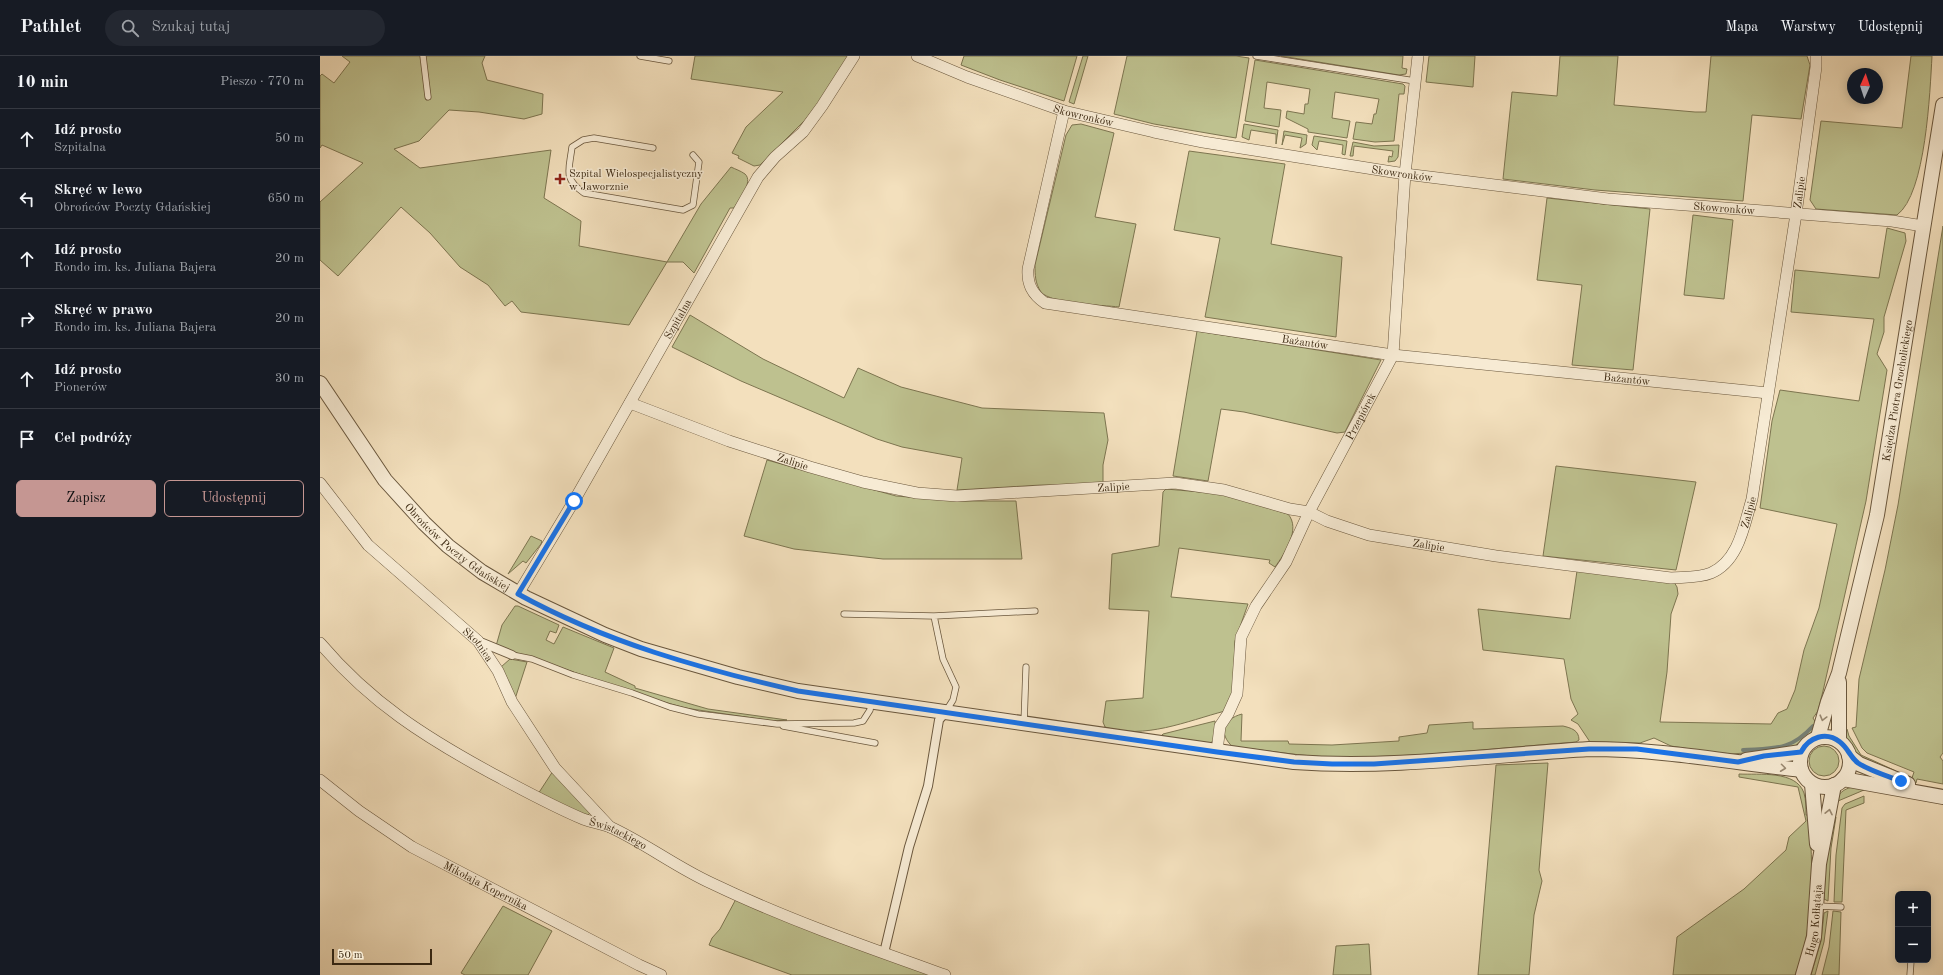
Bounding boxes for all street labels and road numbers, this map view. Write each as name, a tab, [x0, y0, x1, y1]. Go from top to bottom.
street label: Skowronków	[1051, 104, 1115, 129]
street label: Skowronków	[1370, 165, 1434, 184]
street label: Zalipie	[1793, 176, 1808, 209]
street label: Skowronków	[1693, 202, 1756, 217]
street label: Szpitalna	[663, 297, 695, 341]
street label: Księdza Piotra Grocholickiego	[1882, 319, 1915, 462]
street label: Bażantów	[1281, 334, 1329, 352]
street label: Bażantów	[1603, 372, 1651, 388]
street label: Przepiórek	[1345, 391, 1379, 442]
street label: Zalipie	[775, 453, 809, 473]
street label: Zalipie	[1097, 482, 1130, 495]
street label: Zalipie	[1740, 496, 1759, 530]
street label: Obrońców Poczty Gdańskiej	[402, 502, 511, 594]
street label: Zalipie	[1411, 538, 1445, 554]
street label: Skotnica	[460, 626, 494, 665]
street label: Świstackiego	[588, 815, 648, 852]
street label: Mikołaja Kopernika	[441, 860, 529, 913]
street label: Hugo Kołłątaja	[1805, 884, 1825, 958]

